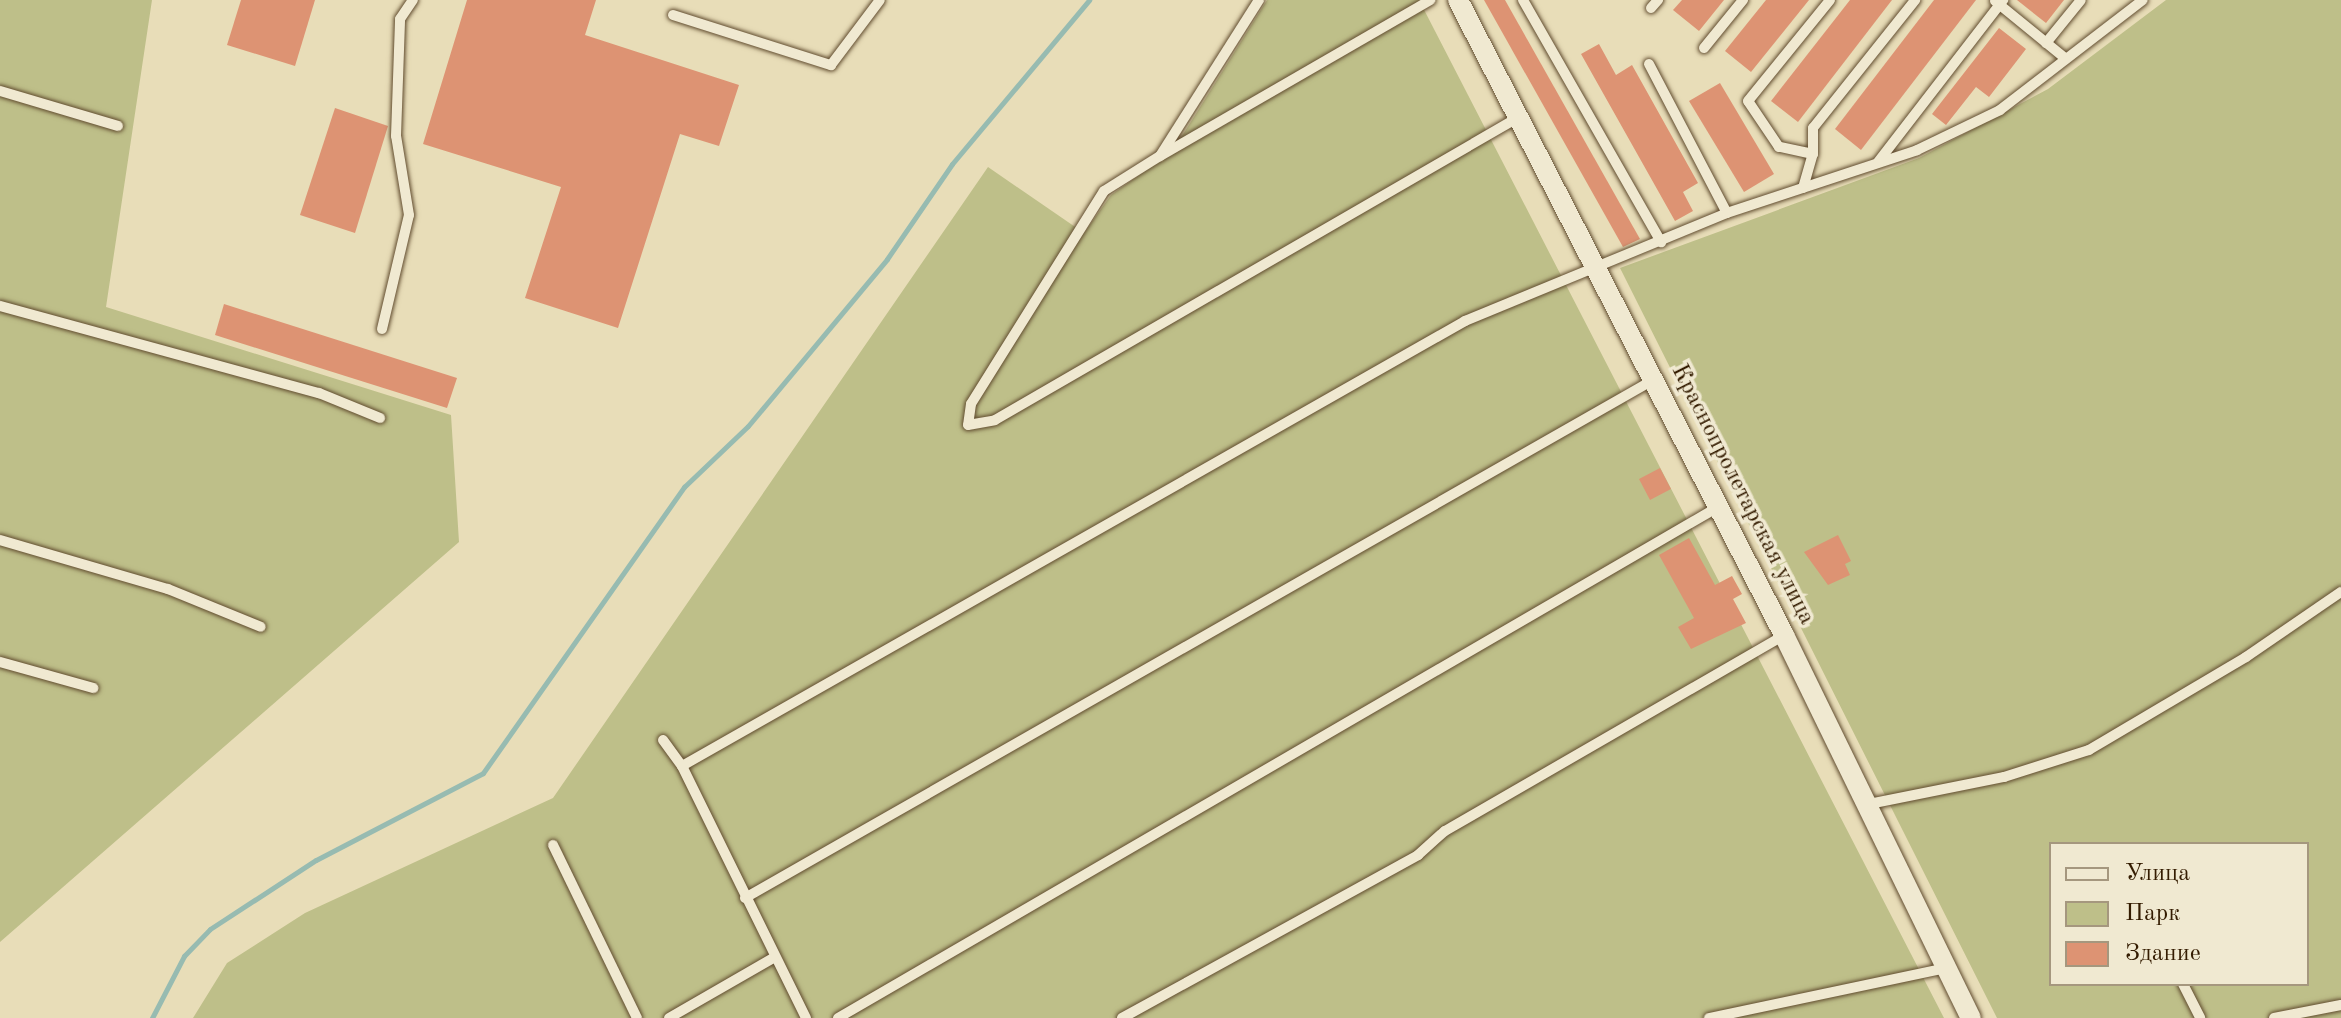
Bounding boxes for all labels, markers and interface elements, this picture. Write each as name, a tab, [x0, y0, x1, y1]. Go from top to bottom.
street label: Краснопролетарская улица	[1664, 360, 1820, 630]
legend	[2049, 842, 2309, 986]
text: Улица	[2125, 862, 2190, 886]
text: Парк	[2125, 902, 2180, 926]
text: Здание	[2125, 942, 2201, 966]

